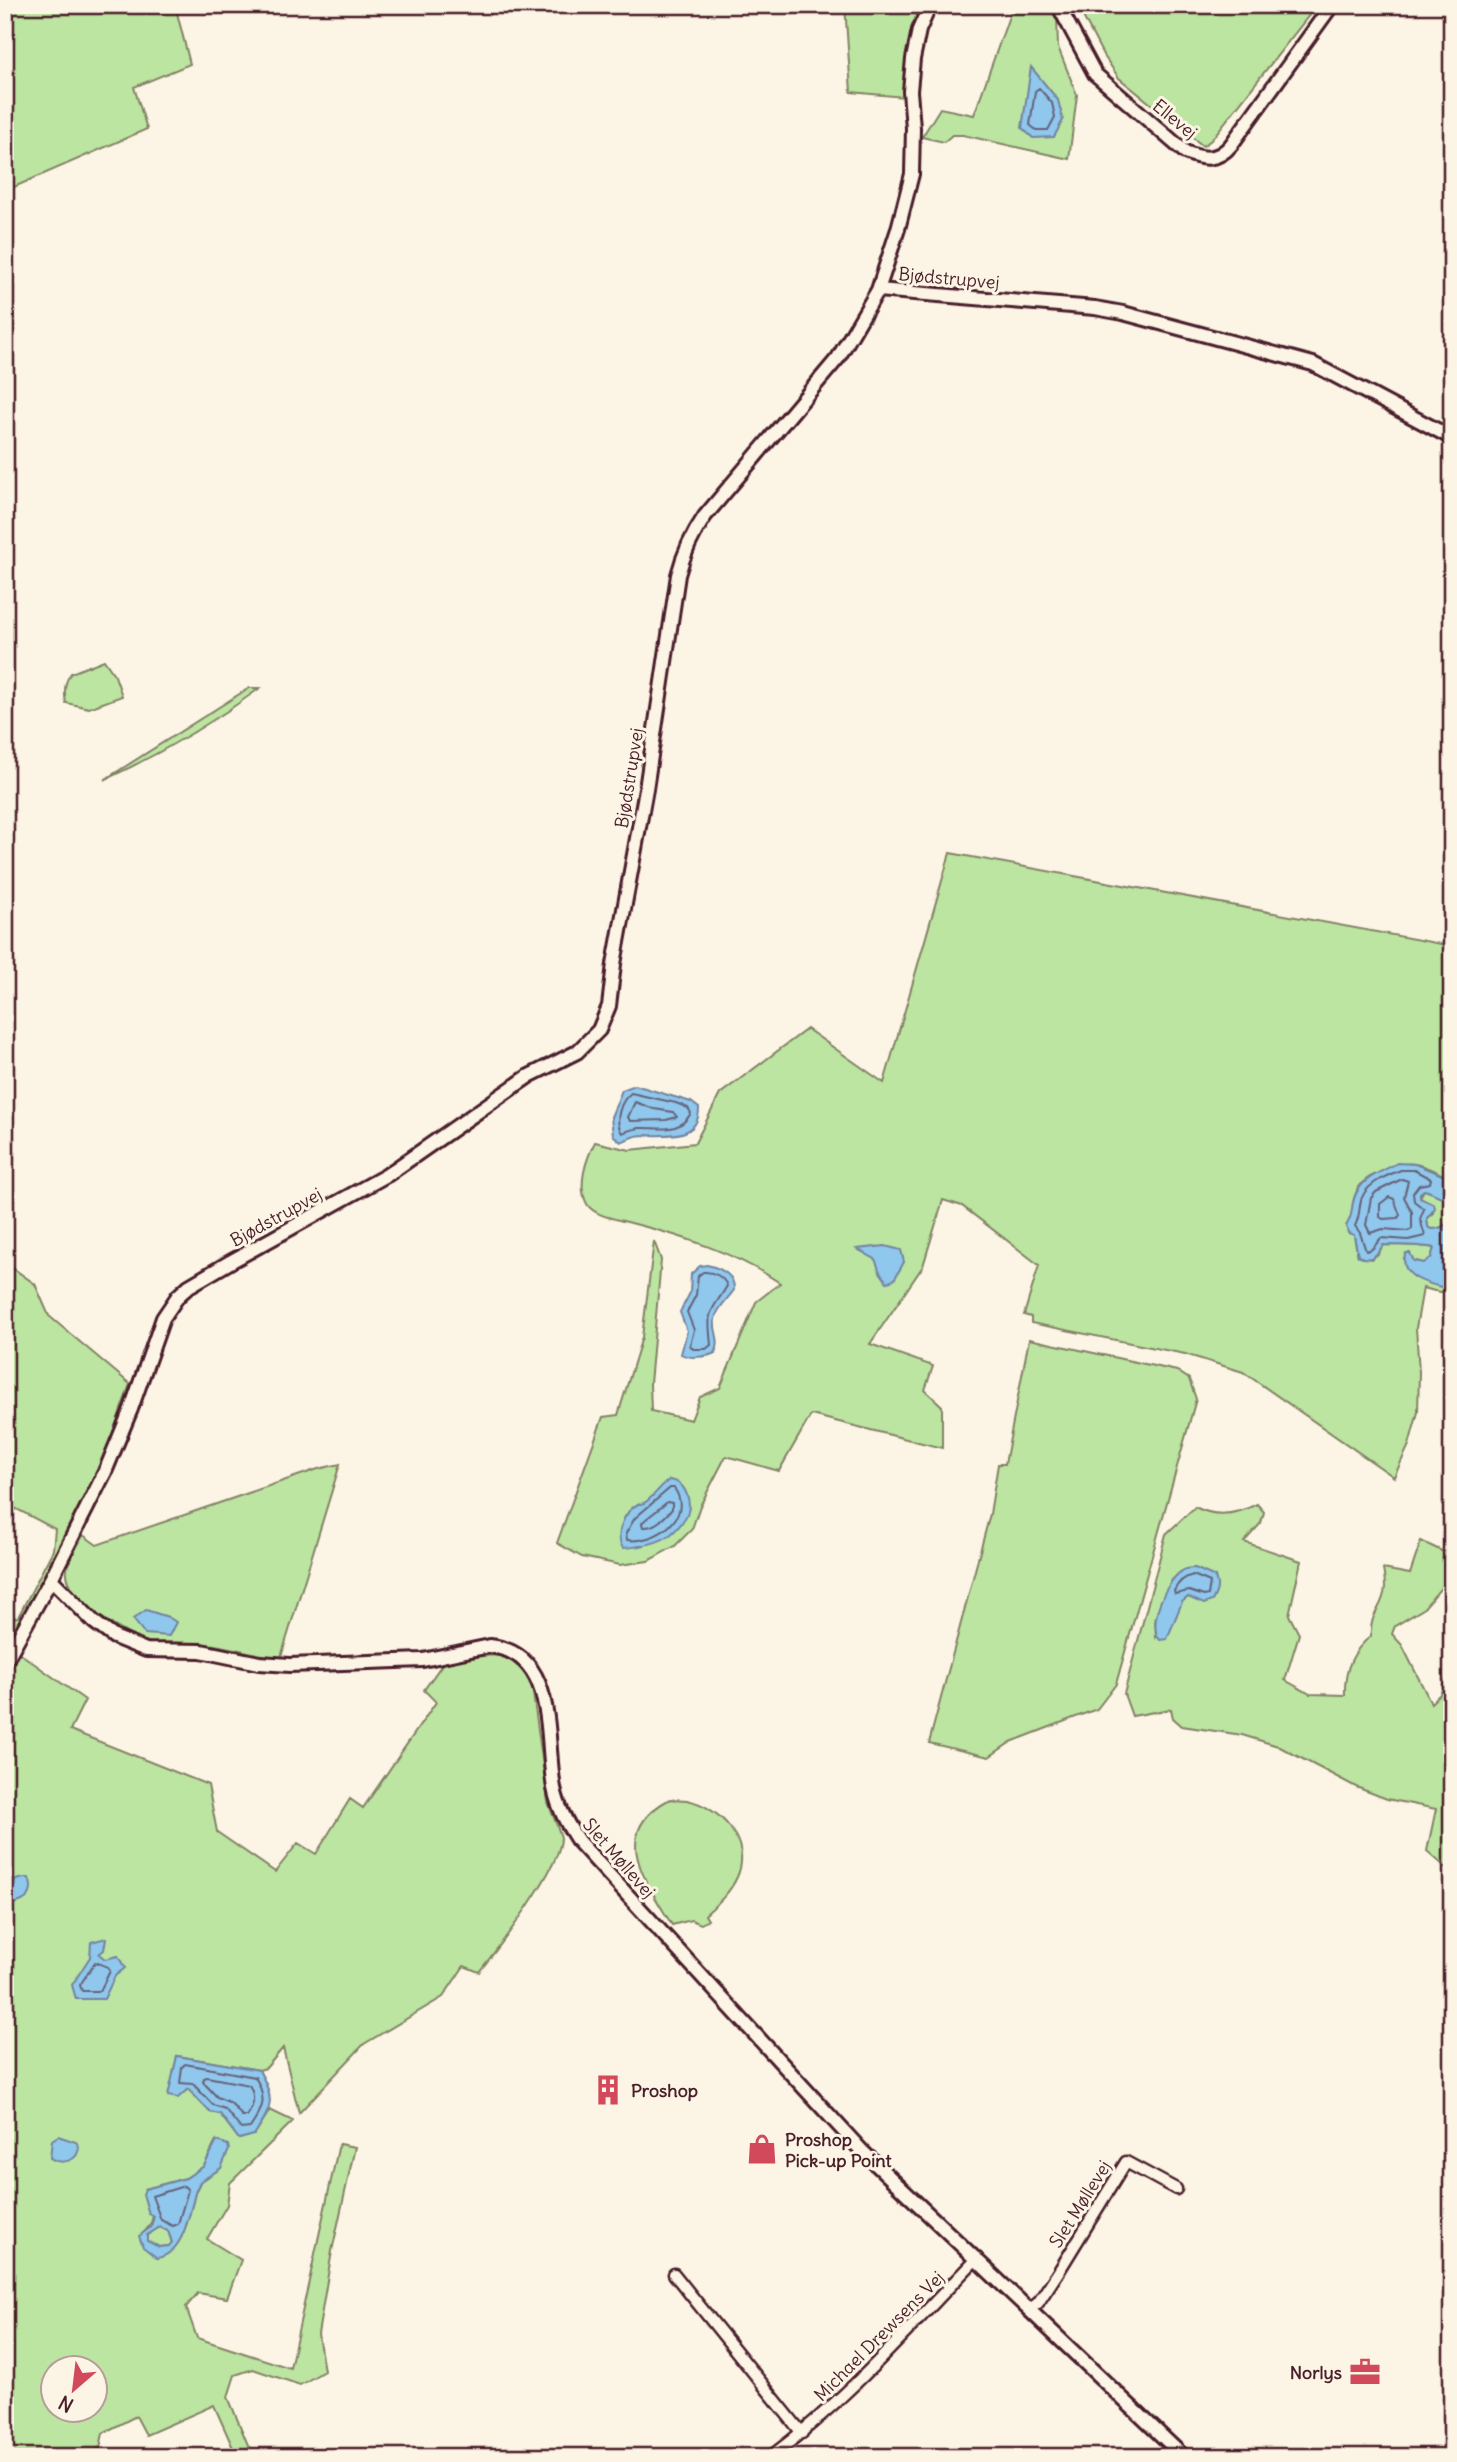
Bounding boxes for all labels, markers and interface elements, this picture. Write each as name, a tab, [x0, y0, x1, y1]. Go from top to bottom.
street label: Ellevej	[1148, 94, 1202, 144]
street label: Bjødstrupvej	[898, 262, 1000, 294]
street label: Bjødstrupvej	[610, 726, 648, 830]
street label: Bjødstrupvej	[226, 1182, 326, 1252]
street label: Slet Møllevej	[578, 1813, 660, 1903]
building icon: Proshop	[591, 2073, 625, 2107]
place label: Proshop	[631, 2079, 698, 2102]
place label: Proshop Pick-up Point	[785, 2128, 893, 2172]
shop icon: Proshop Pick-up Point	[745, 2132, 779, 2166]
street label: Slet Møllevej	[1044, 2156, 1116, 2252]
street label: Michael Drewsens Vej	[809, 2266, 949, 2406]
north arrow	[38, 2354, 108, 2424]
office icon: Norlys	[1348, 2355, 1382, 2389]
place label: Norlys	[1290, 2361, 1342, 2384]
text: N	[55, 2390, 77, 2418]

